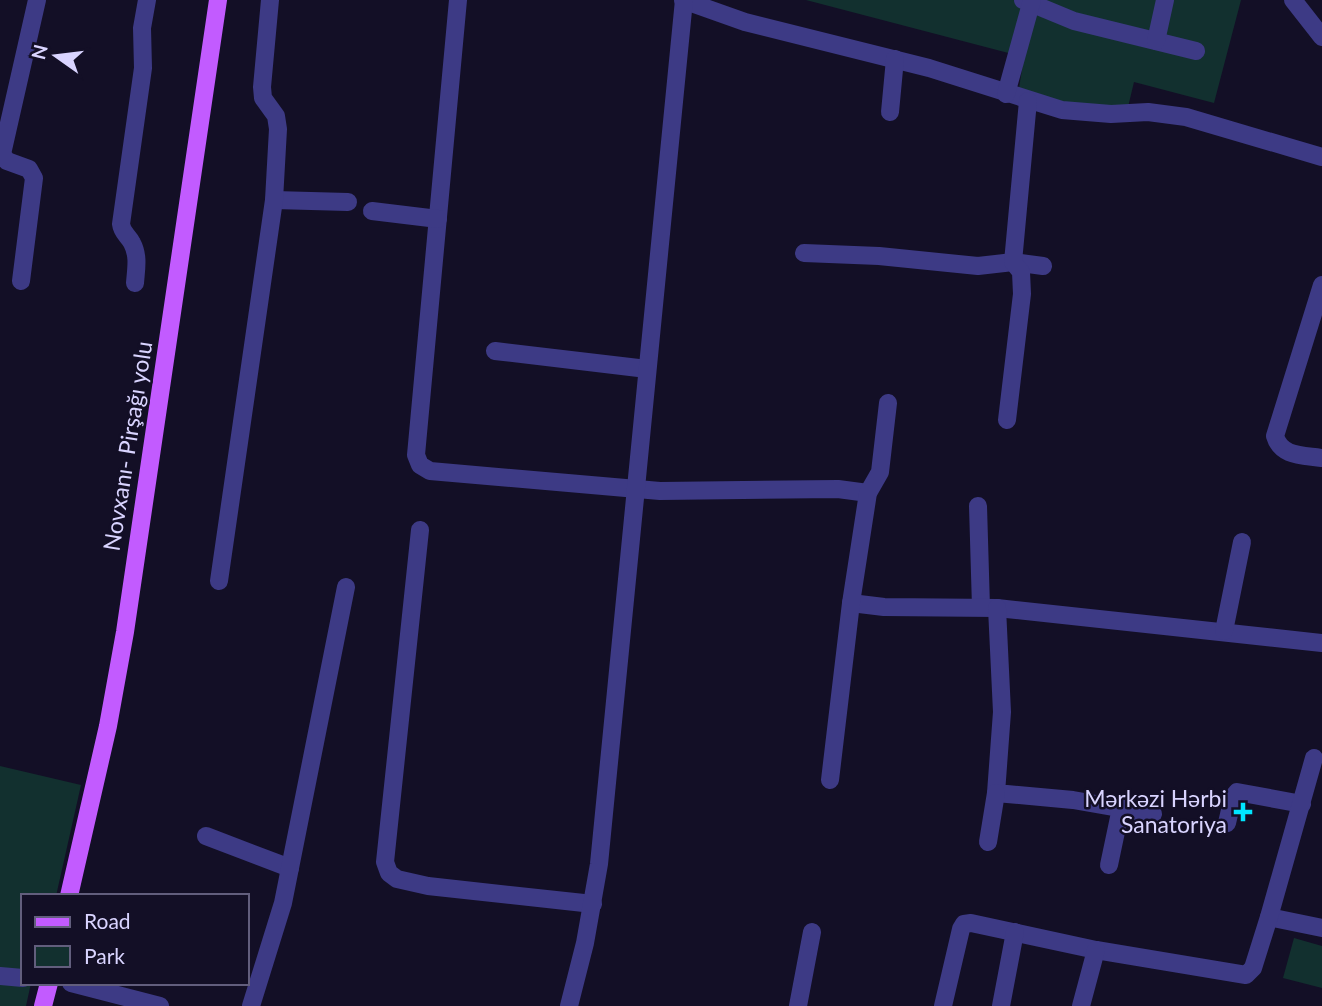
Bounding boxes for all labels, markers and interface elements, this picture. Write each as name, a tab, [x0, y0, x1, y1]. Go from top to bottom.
north arrow	[21, 21, 91, 91]
text: N	[26, 42, 52, 62]
street label: Novxanı- Pirşağı yolu	[97, 339, 157, 553]
place label: Mərkəzi Hərbi Sanatoriya	[1084, 784, 1227, 838]
marker: Mərkəzi Hərbi Sanatoriya	[1233, 802, 1253, 822]
legend	[21, 894, 248, 985]
text: Road	[84, 908, 131, 933]
text: Park	[84, 943, 125, 968]

